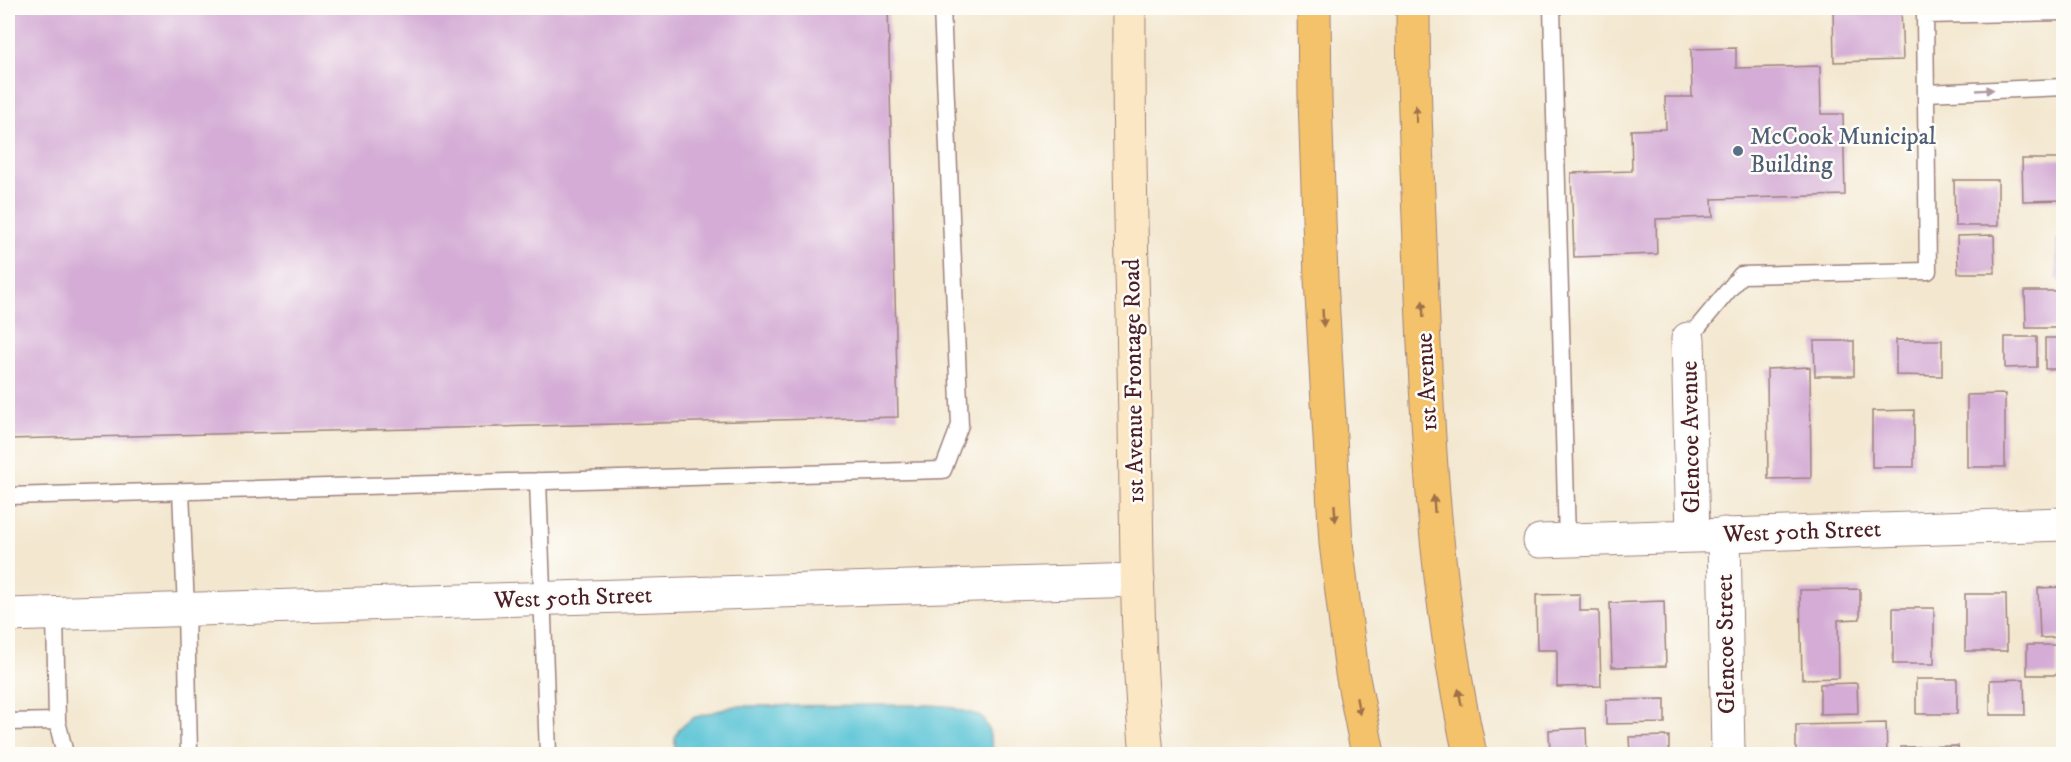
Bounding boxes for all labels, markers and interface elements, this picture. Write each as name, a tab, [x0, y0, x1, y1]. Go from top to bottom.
one-way arrow	[1975, 86, 1994, 95]
one-way arrow	[1411, 105, 1420, 124]
place label: McCook Municipal Building	[1750, 122, 1937, 180]
marker: McCook Municipal Building	[1731, 144, 1745, 158]
street label: 1st Avenue Frontage Road	[1117, 258, 1151, 504]
one-way arrow	[1418, 299, 1427, 318]
one-way arrow	[1319, 308, 1328, 327]
street label: 1st Avenue	[1409, 332, 1445, 432]
street label: Glencoe Avenue	[1675, 360, 1707, 514]
one-way arrow	[1429, 494, 1439, 513]
one-way arrow	[1330, 503, 1339, 522]
street label: West 50th Street	[1721, 514, 1882, 550]
street label: Glencoe Street	[1710, 573, 1742, 714]
street label: West 50th Street	[492, 580, 653, 616]
one-way arrow	[1455, 687, 1464, 706]
one-way arrow	[1354, 697, 1363, 716]

